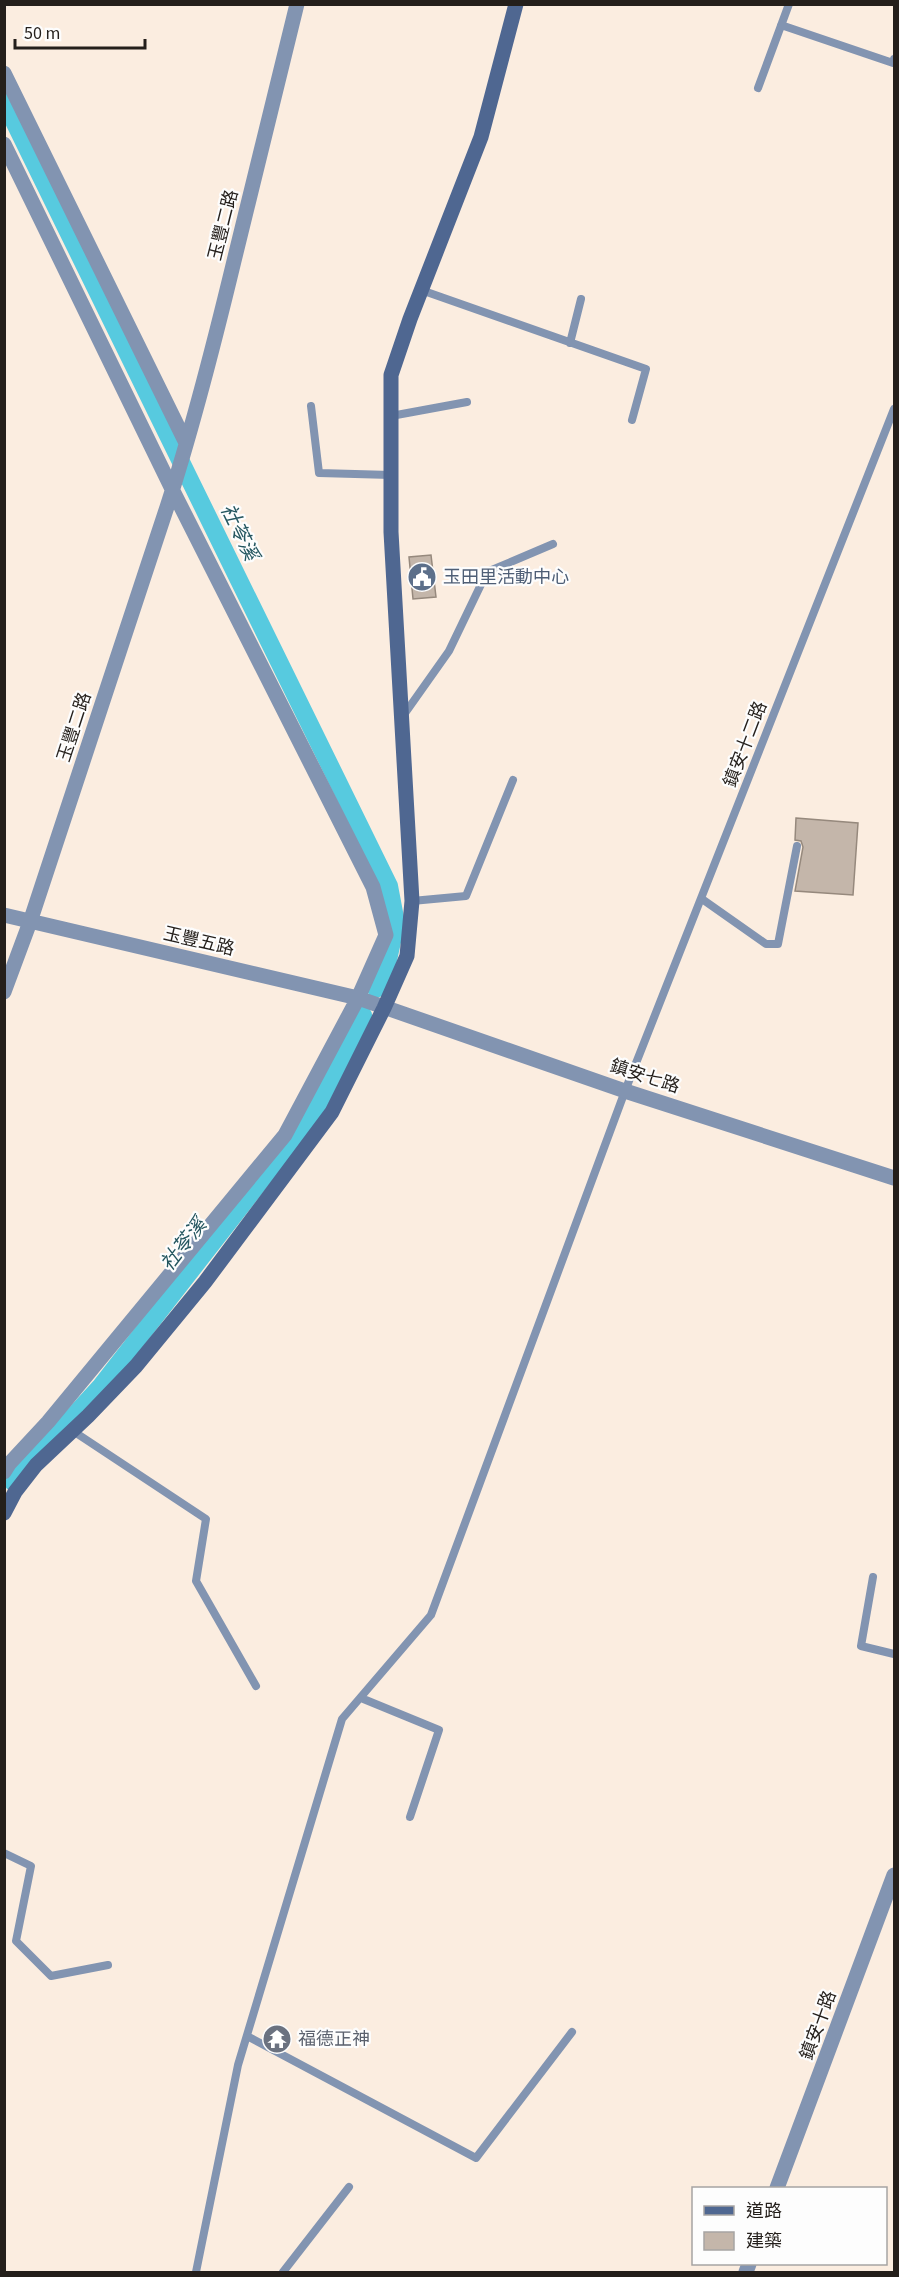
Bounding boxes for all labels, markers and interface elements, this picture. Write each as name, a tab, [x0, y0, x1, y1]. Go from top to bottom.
scale bar	[15, 12, 146, 50]
text: 50 m	[24, 21, 60, 46]
street label: 玉豐二路	[203, 187, 244, 263]
water label: 社苓溪	[213, 499, 266, 568]
public building icon: 玉田里活動中心	[406, 561, 438, 593]
place label: 玉田里活動中心	[443, 565, 569, 590]
street label: 玉豐二路	[51, 689, 97, 765]
street label: 鎮安十二路	[718, 698, 773, 791]
street label: 玉豐五路	[161, 921, 237, 962]
street label: 鎮安七路	[607, 1053, 683, 1099]
water label: 社苓溪	[154, 1210, 215, 1277]
street label: 鎮安十路	[794, 1987, 843, 2063]
temple icon: 福德正神	[261, 2023, 293, 2055]
place label: 福德正神	[298, 2027, 370, 2052]
legend	[692, 2187, 887, 2265]
text: 道路	[746, 2199, 782, 2224]
text: 建築	[746, 2229, 782, 2254]

